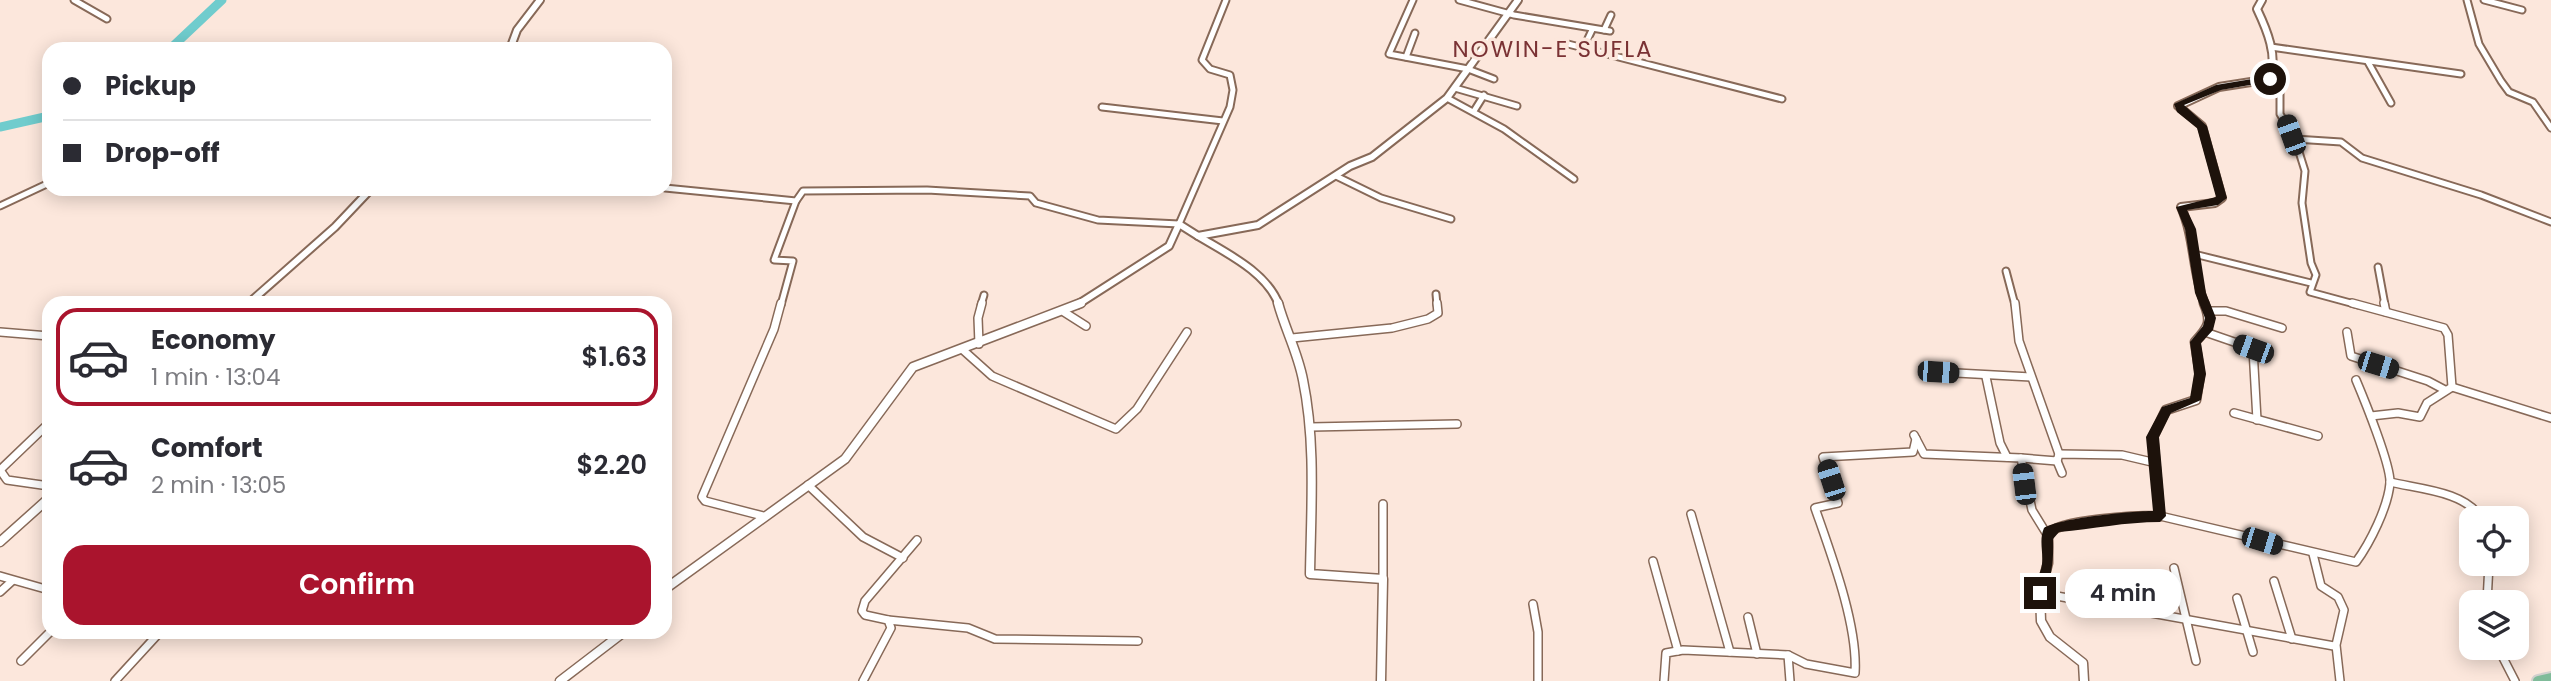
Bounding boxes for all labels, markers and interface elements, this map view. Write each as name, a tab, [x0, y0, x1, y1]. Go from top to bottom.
district label: NOWIN-E SUFLA	[1452, 33, 1654, 65]
route start	[2254, 63, 2286, 95]
text: Pickup	[105, 68, 196, 104]
car	[2274, 112, 2309, 158]
text: Drop-off	[105, 135, 220, 171]
text: Economy	[151, 322, 275, 358]
icon: car	[67, 326, 130, 389]
car	[2230, 332, 2277, 366]
text: $1.63	[582, 339, 647, 375]
car	[2355, 349, 2402, 381]
car	[1917, 360, 1960, 384]
text: 1 min · 13:04	[151, 361, 280, 393]
text: Comfort	[151, 430, 263, 466]
icon: car	[67, 434, 130, 497]
text: $2.20	[577, 447, 647, 483]
car	[1815, 457, 1848, 503]
car	[2012, 462, 2037, 506]
text: 2 min · 13:05	[151, 469, 286, 501]
map controls	[2459, 506, 2529, 660]
button: locate	[2459, 506, 2529, 576]
car	[2239, 525, 2286, 557]
button: Confirm	[63, 545, 651, 625]
callout: 4 min	[2064, 568, 2180, 618]
route end	[2024, 577, 2056, 609]
text: 4 min	[2090, 577, 2156, 609]
button: layers	[2459, 590, 2529, 660]

